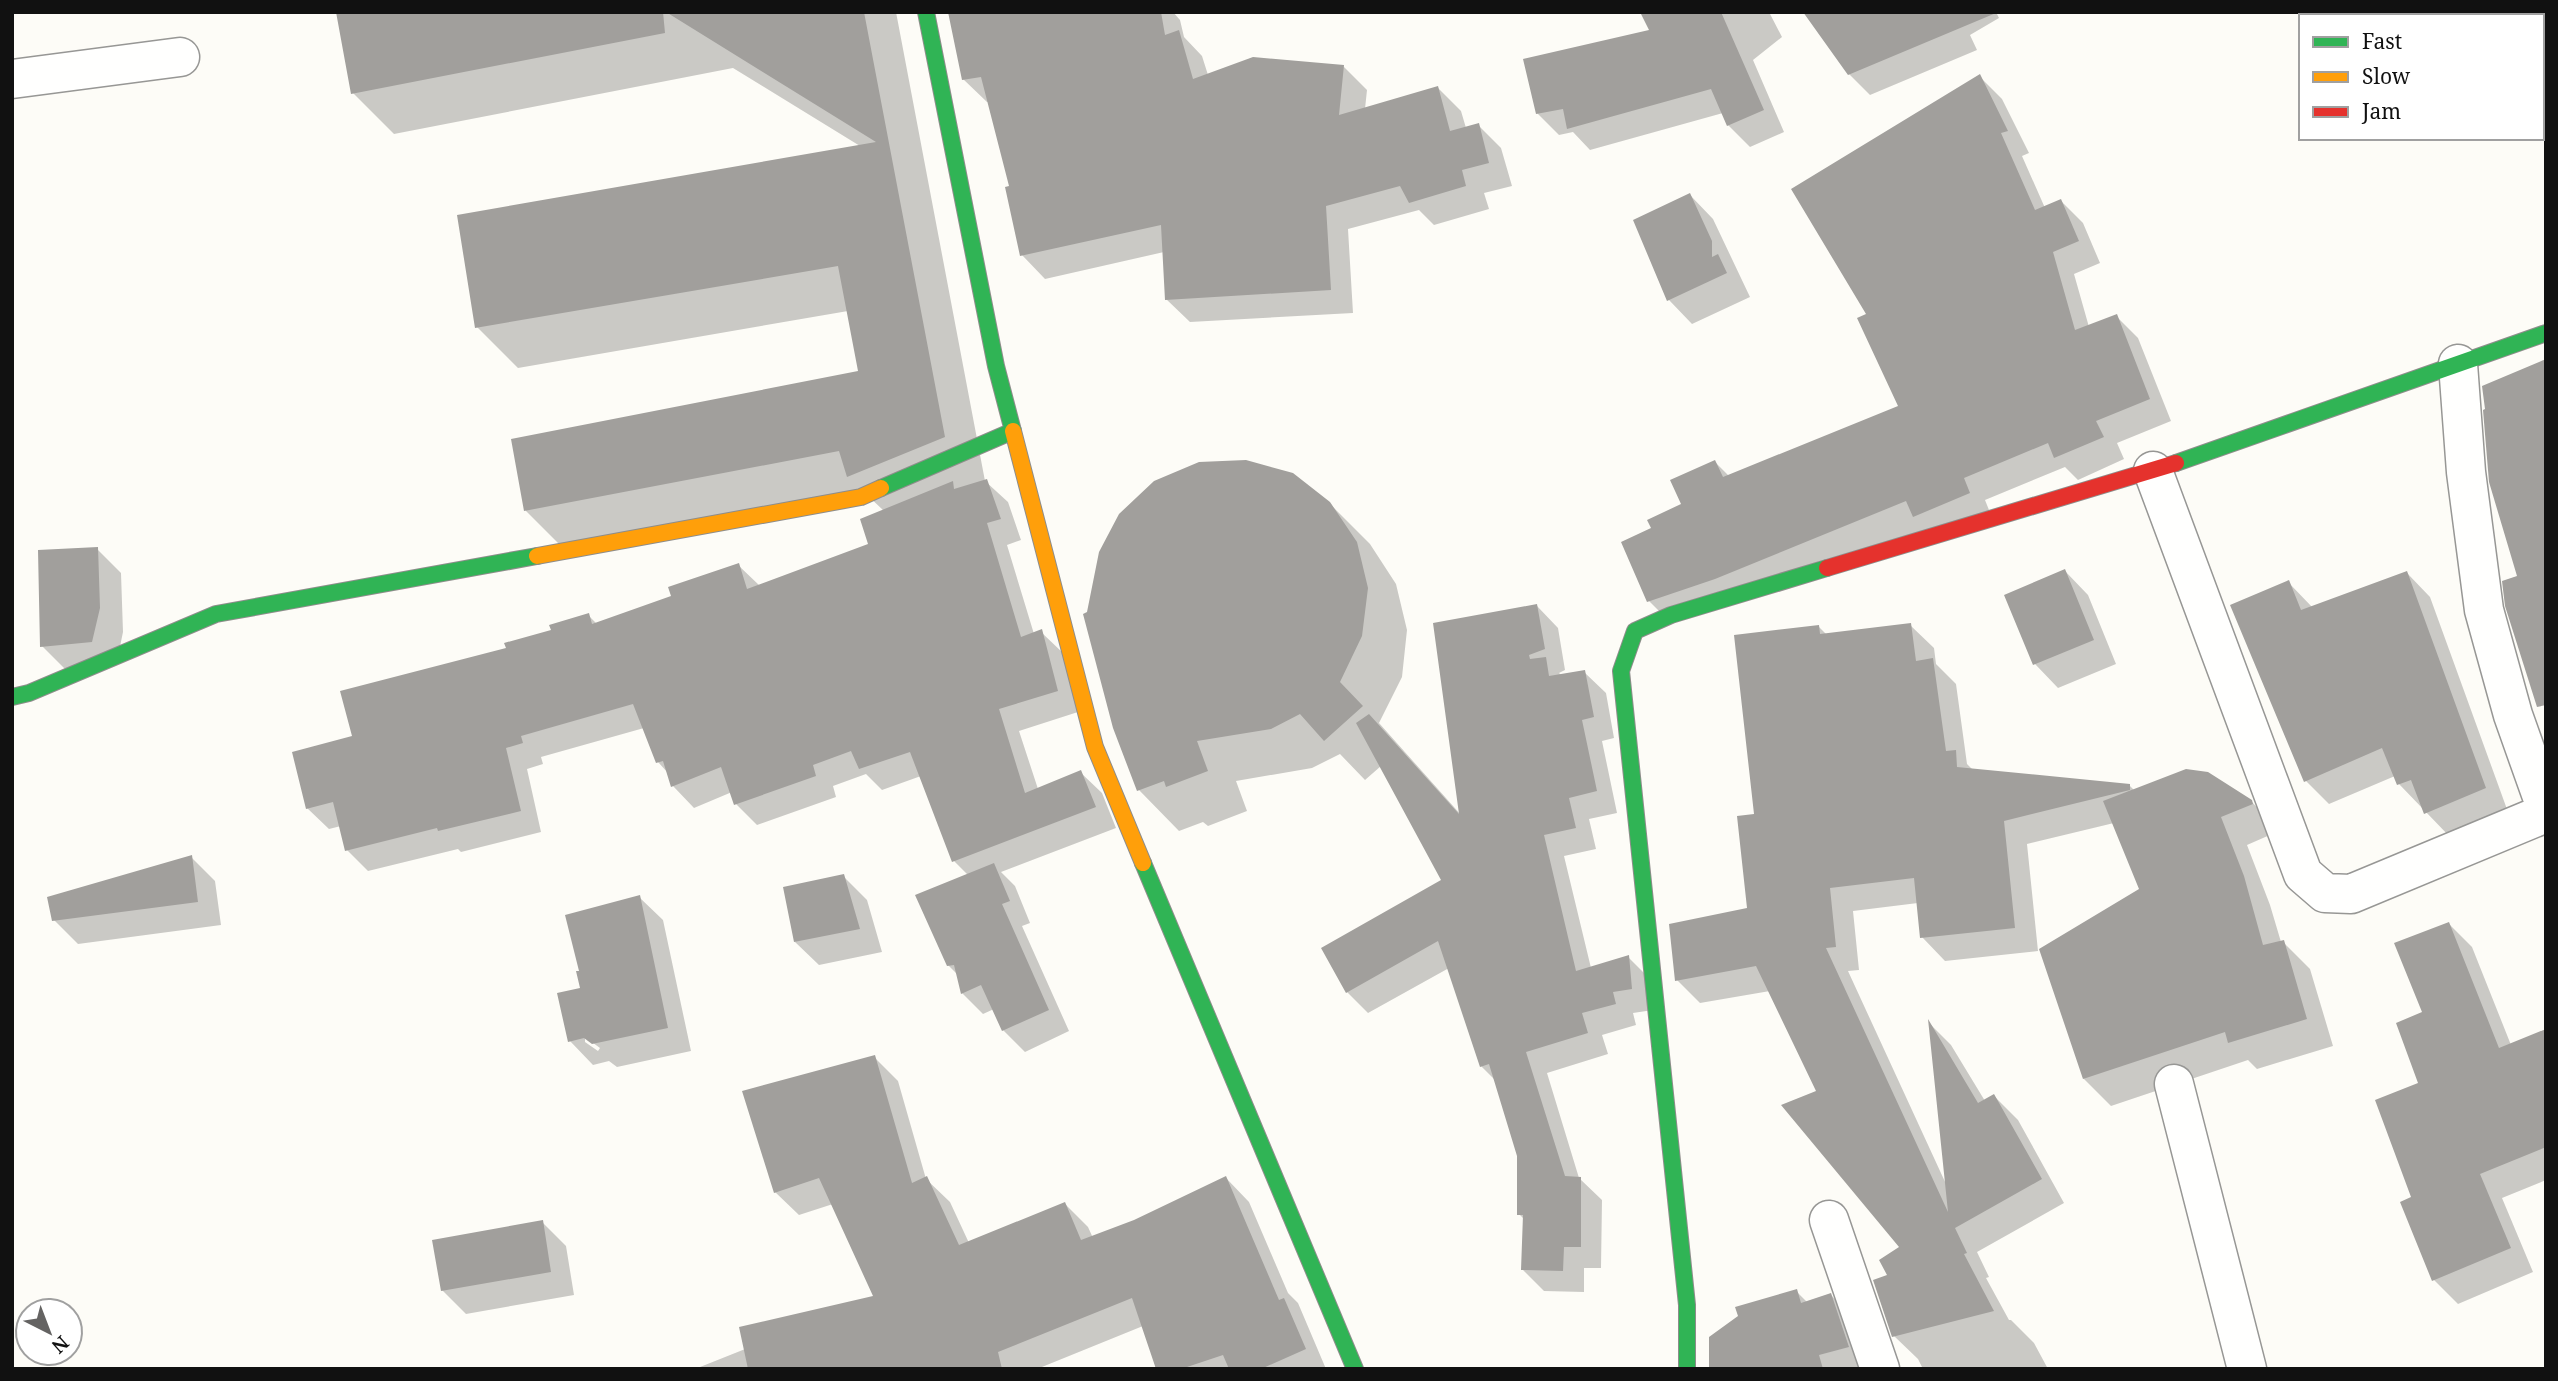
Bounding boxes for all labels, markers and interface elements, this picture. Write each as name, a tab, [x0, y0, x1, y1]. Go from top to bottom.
legend	[2299, 14, 2544, 140]
text: Fast	[2362, 27, 2402, 55]
text: Slow	[2362, 62, 2411, 90]
text: Jam	[2361, 97, 2401, 125]
north arrow	[14, 1297, 84, 1367]
text: N	[46, 1330, 75, 1359]

